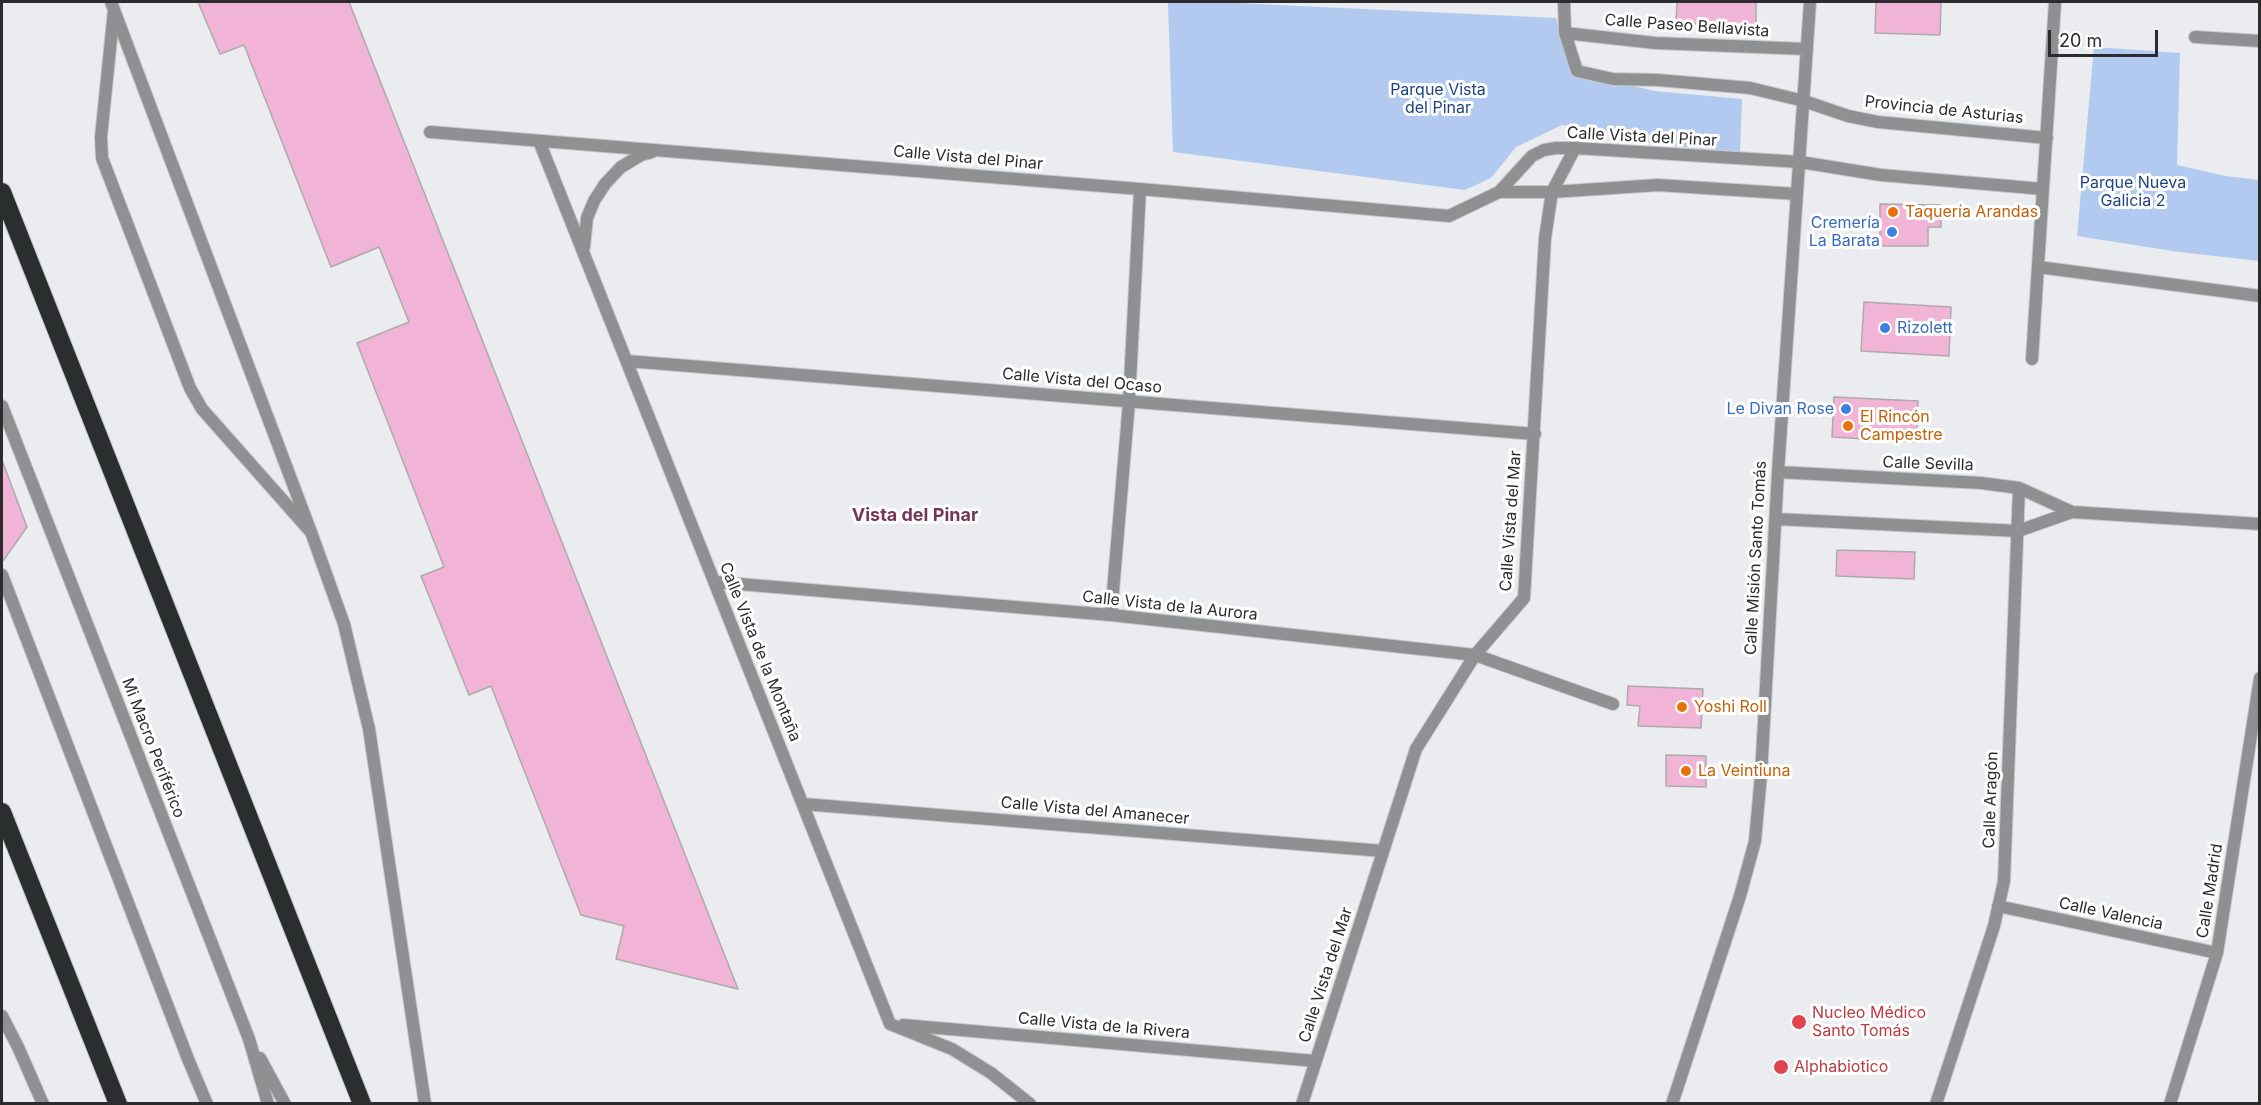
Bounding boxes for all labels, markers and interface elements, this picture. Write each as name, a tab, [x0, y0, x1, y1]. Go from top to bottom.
street label: Calle Paseo Bellavista	[1604, 11, 1770, 41]
scale bar	[2051, 18, 2160, 56]
text: 20 m	[2059, 30, 2102, 51]
park label: Parque Vista del Pinar	[1390, 80, 1486, 118]
street label: Provincia de Asturias	[1864, 92, 2024, 128]
street label: Calle Vista del Pinar	[1566, 123, 1718, 151]
street label: Calle Vista del Pinar	[892, 142, 1044, 174]
park label: Parque Nueva Galicia 2	[2080, 173, 2186, 211]
place label: Taquería Arandas	[1905, 202, 2038, 222]
marker: Taquería Arandas	[1886, 205, 1900, 219]
place label: Cremería La Barata	[1809, 213, 1880, 251]
marker: Cremería La Barata	[1885, 225, 1899, 239]
place label: Rizolett	[1897, 318, 1953, 338]
marker: Rizolett	[1878, 321, 1892, 335]
street label: Calle Vista del Ocaso	[1001, 364, 1163, 398]
place label: Le Divan Rose	[1726, 399, 1834, 419]
marker: Le Divan Rose	[1839, 402, 1853, 416]
place label: El Rincón Campestre	[1860, 407, 1943, 445]
marker: El Rincón Campestre	[1841, 419, 1855, 433]
street label: Calle Vista del Mar	[1496, 450, 1526, 592]
street label: Calle Sevilla	[1882, 453, 1974, 475]
street label: Calle Misión Santo Tomás	[1741, 460, 1771, 656]
district label: Vista del Pinar	[852, 505, 978, 527]
street label: Calle Vista de la Montaña	[715, 560, 805, 744]
street label: Calle Vista de la Aurora	[1081, 587, 1259, 625]
street label: Mi Macro Periférico	[117, 675, 189, 821]
place label: Yoshi Roll	[1694, 697, 1767, 717]
marker: Yoshi Roll	[1675, 700, 1689, 714]
street label: Calle Aragón	[1980, 751, 2002, 849]
place label: La Veintiuna	[1698, 761, 1790, 781]
marker: La Veintiuna	[1679, 764, 1693, 778]
street label: Calle Vista del Amanecer	[1000, 793, 1190, 829]
street label: Calle Madrid	[2193, 842, 2227, 940]
street label: Calle Valencia	[2057, 894, 2165, 934]
street label: Calle Vista del Mar	[1295, 905, 1357, 1045]
place label: Nucleo Médico Santo Tomás	[1812, 1003, 1926, 1041]
street label: Calle Vista de la Rivera	[1017, 1009, 1191, 1043]
marker: Nucleo Médico Santo Tomás	[1790, 1013, 1808, 1031]
place label: Alphabiotico	[1794, 1057, 1888, 1077]
marker: Alphabiotico	[1772, 1058, 1790, 1076]

